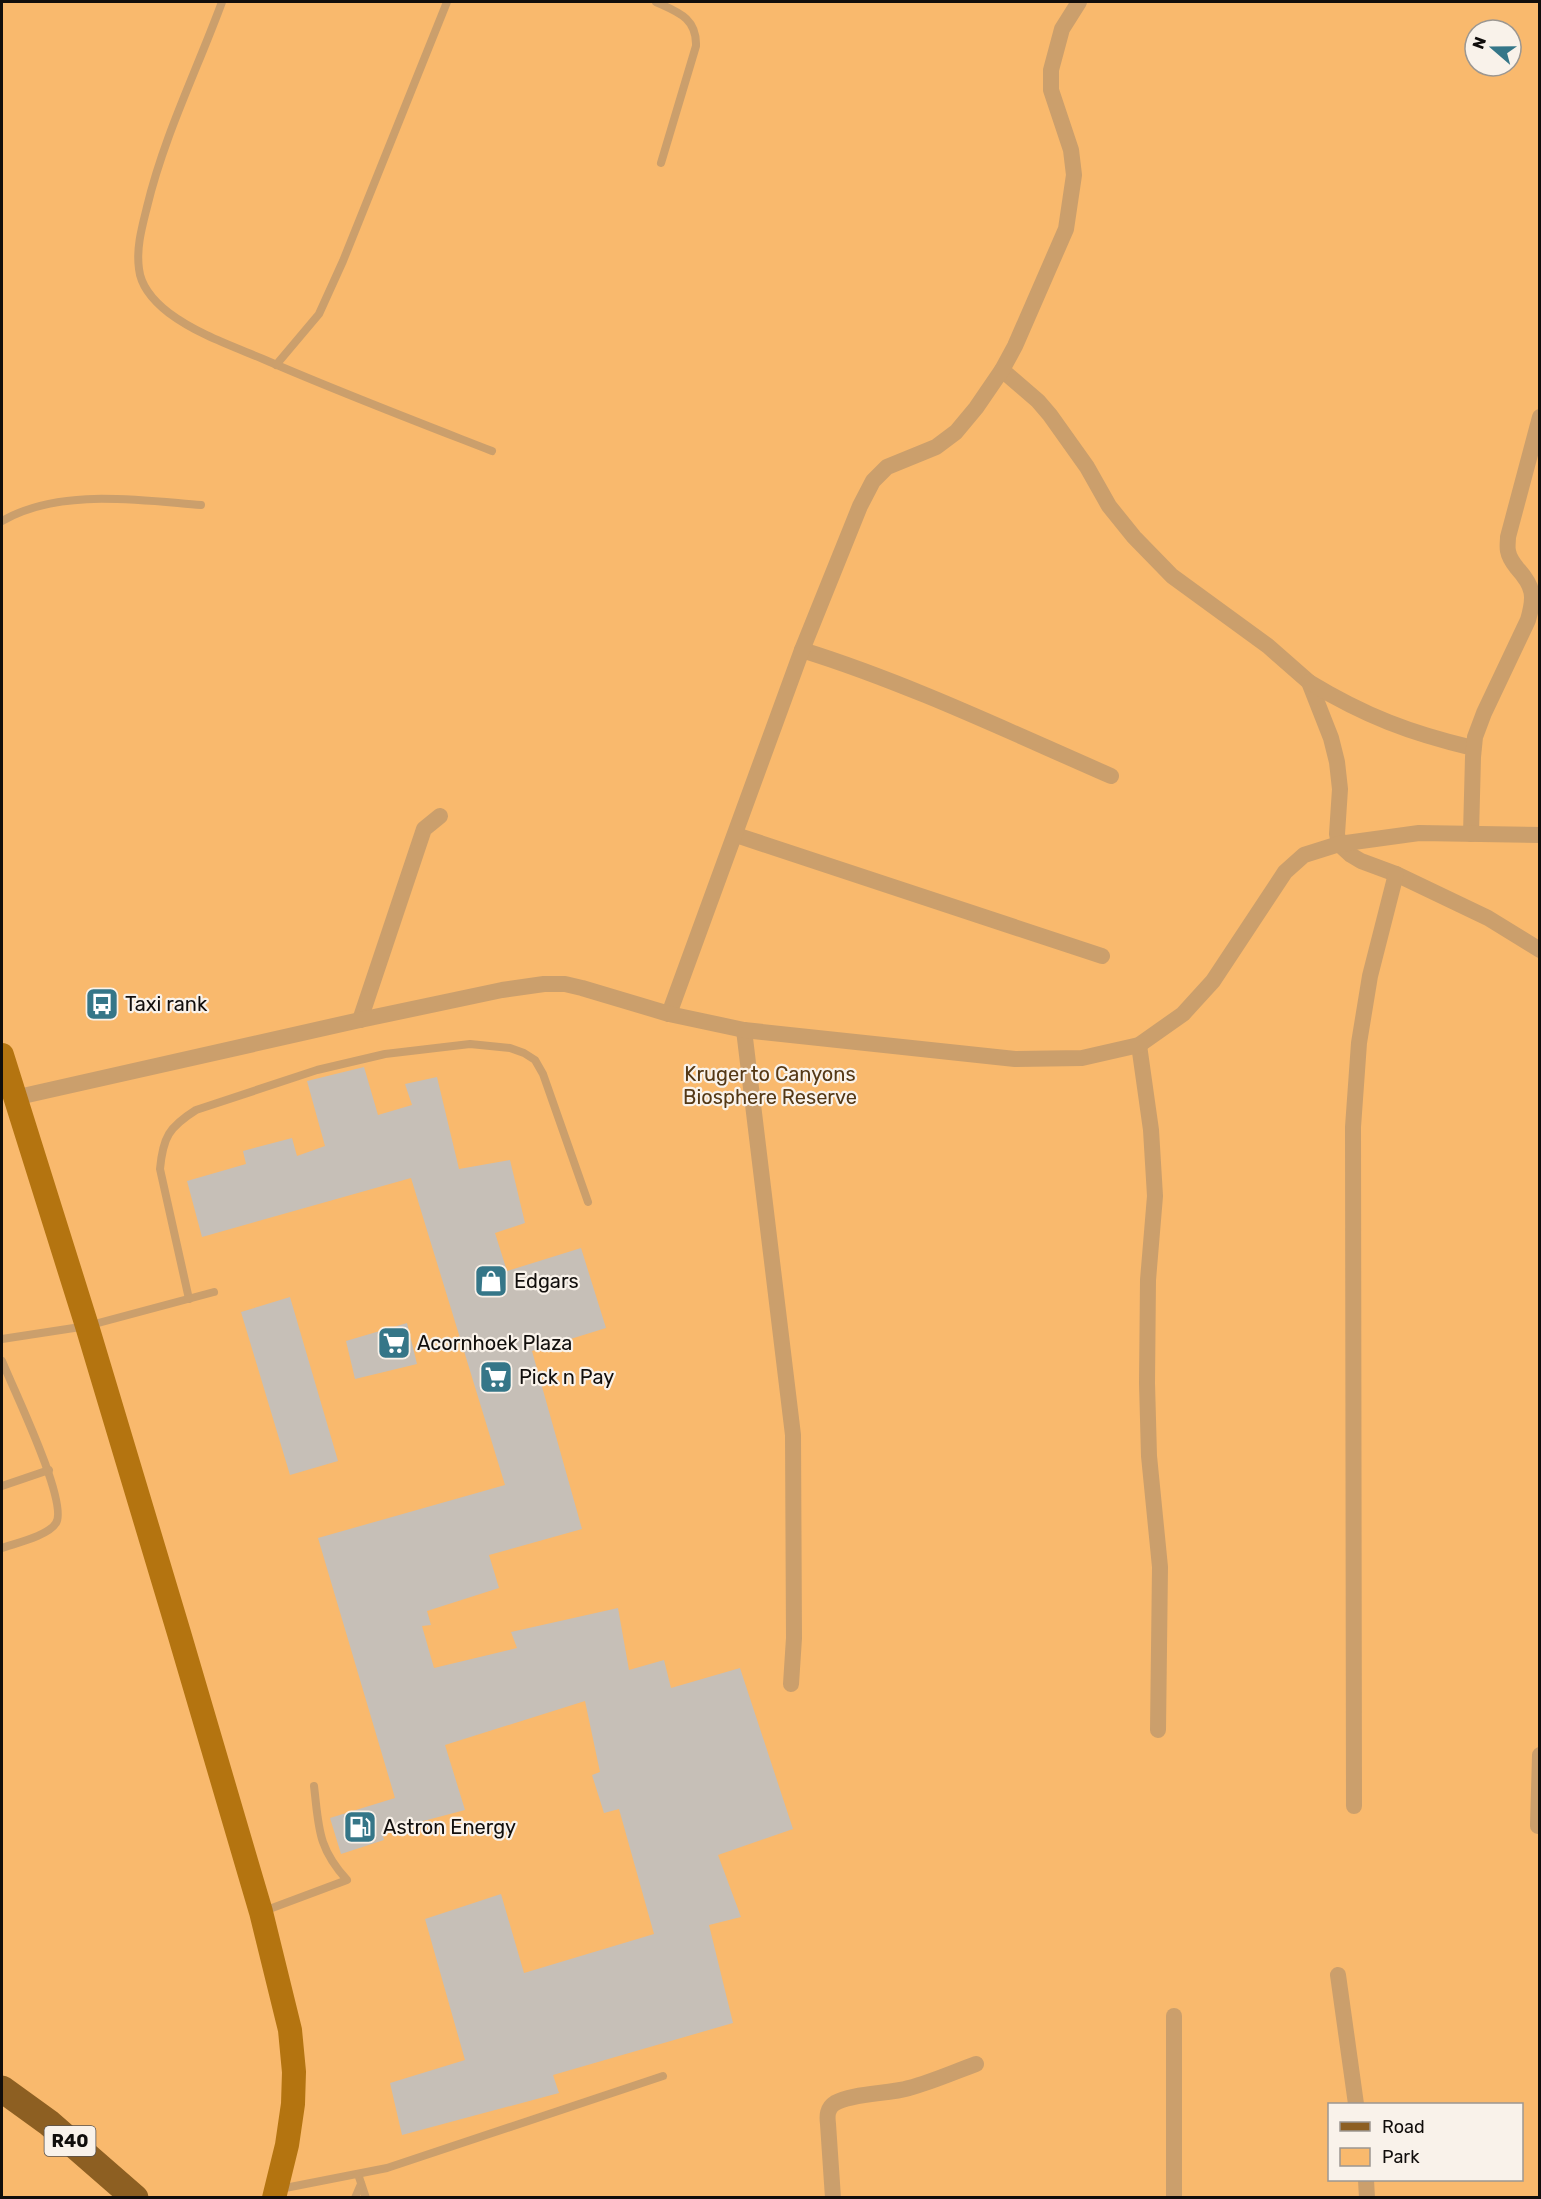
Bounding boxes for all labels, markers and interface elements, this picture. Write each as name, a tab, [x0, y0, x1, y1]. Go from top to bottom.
north arrow	[1463, 18, 1523, 78]
text: N	[1468, 34, 1490, 52]
bus stop icon: Taxi rank	[84, 986, 120, 1022]
place label: Taxi rank	[125, 992, 208, 1016]
park label: Kruger to Canyons Biosphere Reserve	[683, 1062, 857, 1109]
shop icon: Edgars	[473, 1263, 509, 1299]
place label: Edgars	[514, 1269, 579, 1293]
supermarket icon: Acornhoek Plaza	[376, 1325, 412, 1361]
place label: Acornhoek Plaza	[417, 1331, 572, 1355]
supermarket icon: Pick n Pay	[478, 1359, 514, 1395]
place label: Pick n Pay	[519, 1365, 614, 1389]
fuel station icon: Astron Energy	[342, 1809, 378, 1845]
place label: Astron Energy	[383, 1815, 516, 1839]
legend	[1328, 2103, 1523, 2181]
text: Road	[1382, 2116, 1425, 2138]
road number: R40	[44, 2126, 96, 2156]
text: Park	[1382, 2146, 1420, 2168]

